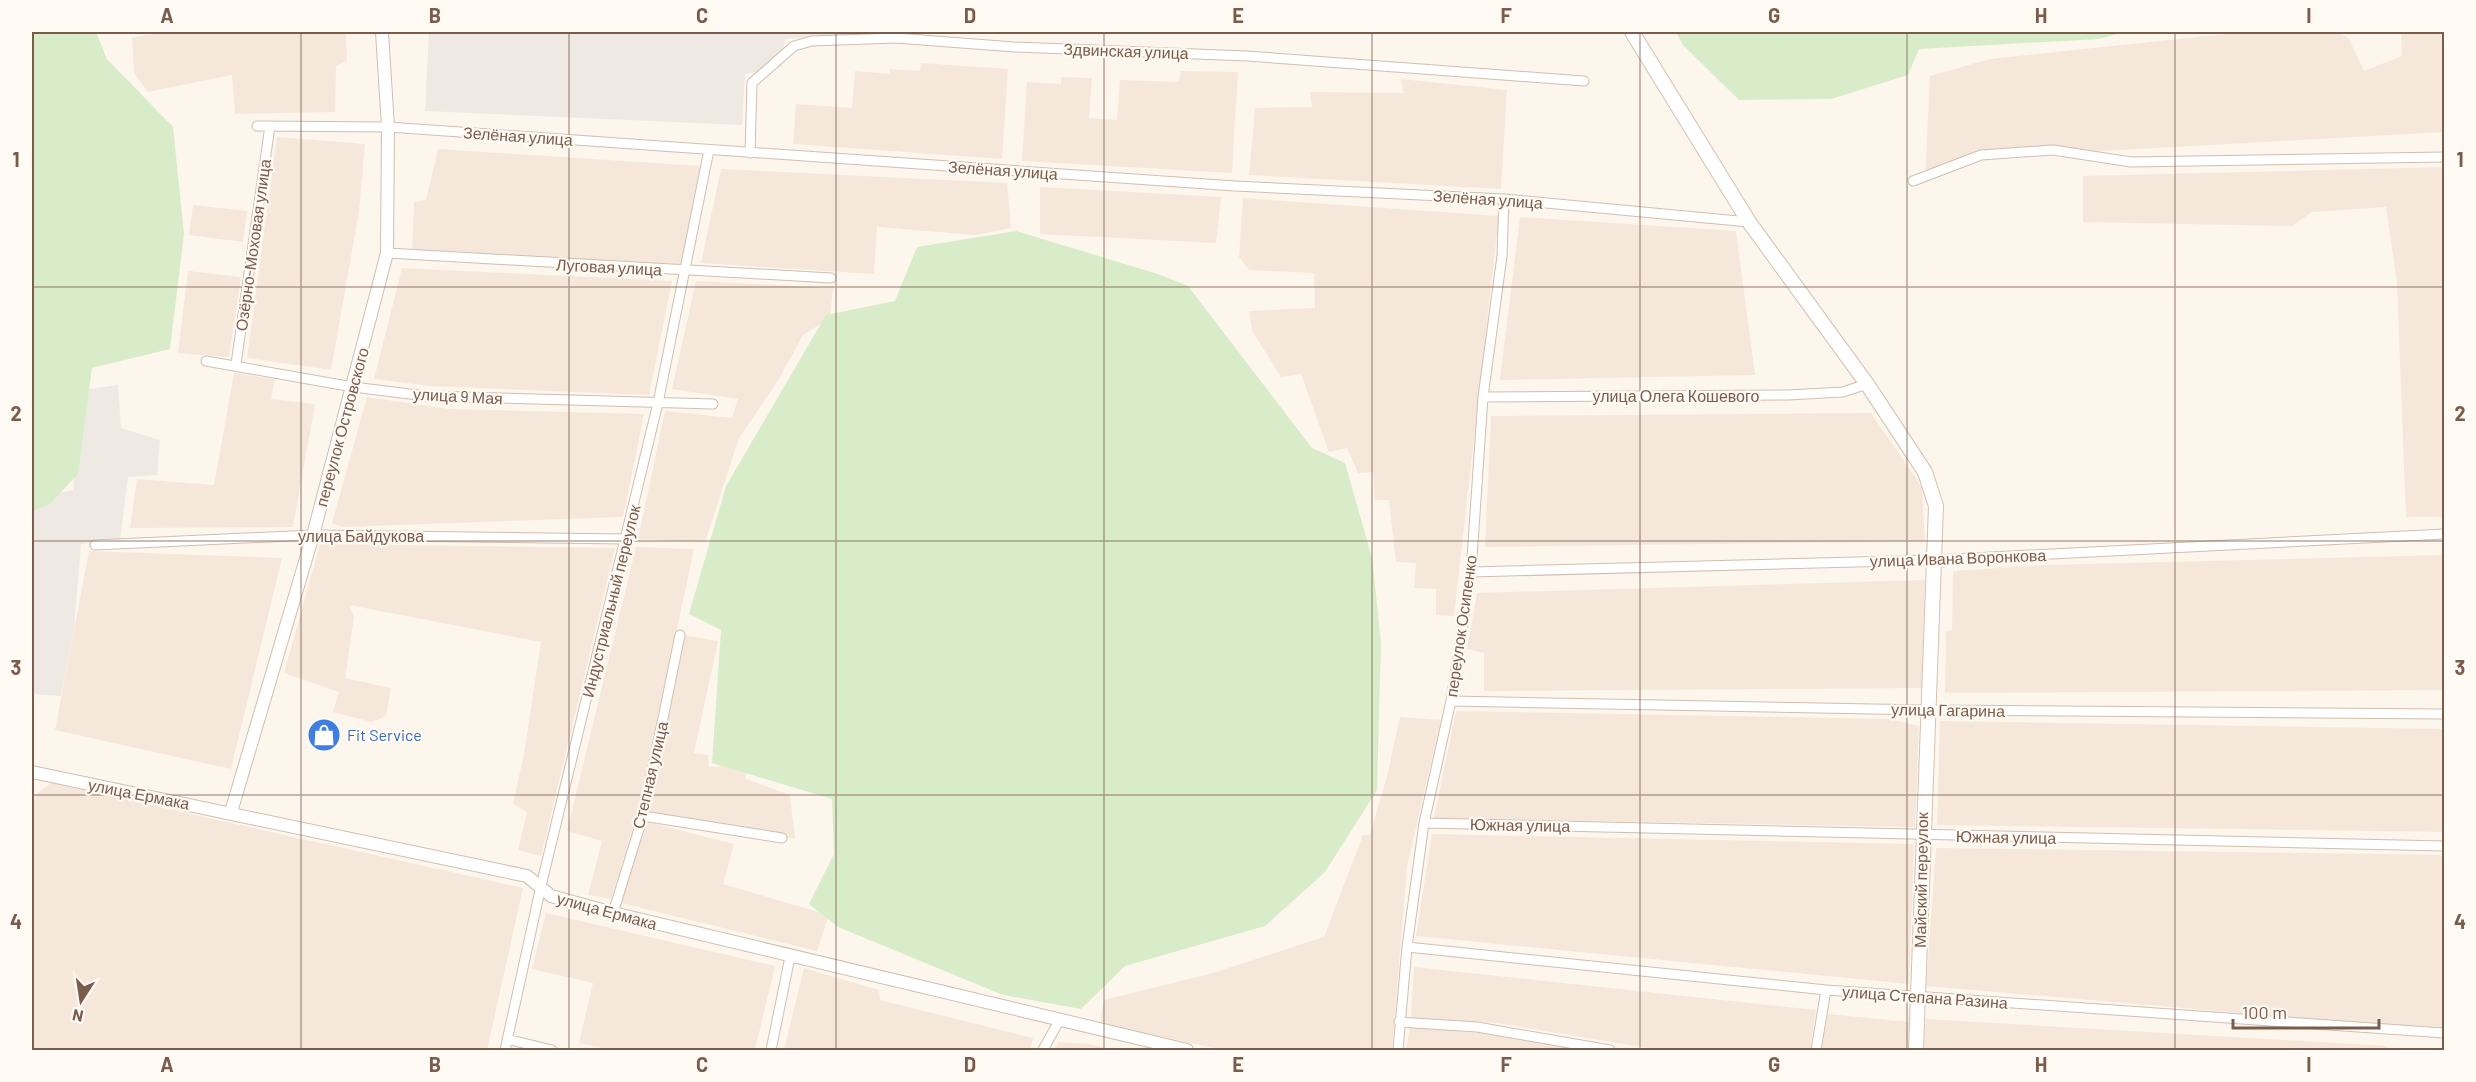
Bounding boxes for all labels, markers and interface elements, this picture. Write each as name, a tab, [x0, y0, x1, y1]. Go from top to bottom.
text: A	[160, 3, 174, 27]
text: B	[429, 3, 441, 27]
text: C	[696, 3, 708, 27]
text: D	[964, 3, 976, 27]
text: E	[1232, 3, 1244, 27]
text: F	[1500, 3, 1512, 27]
text: G	[1768, 3, 1780, 27]
text: H	[2035, 3, 2047, 27]
text: I	[2306, 3, 2312, 27]
street label: Здвинская улица	[1063, 39, 1189, 62]
street label: Зелёная улица	[463, 122, 574, 149]
text: 1	[12, 147, 20, 171]
text: 1	[2456, 147, 2464, 171]
street label: Зелёная улица	[948, 156, 1059, 183]
street label: Озёрно-Моховая улица	[231, 158, 274, 332]
street label: Зелёная улица	[1433, 185, 1544, 212]
street label: Луговая улица	[556, 254, 663, 279]
street label: переулок Островского	[311, 345, 372, 508]
street label: улица 9 Мая	[413, 384, 503, 407]
street label: улица Олега Кошевого	[1593, 386, 1760, 405]
text: 2	[10, 401, 22, 425]
text: 2	[2454, 401, 2466, 425]
street label: Индустриальный переулок	[577, 502, 644, 699]
street label: улица Байдукова	[298, 526, 424, 545]
street label: улица Ивана Воронкова	[1870, 545, 2047, 570]
street label: переулок Осипенко	[1441, 554, 1480, 698]
text: 3	[11, 655, 21, 679]
text: 3	[2455, 655, 2465, 679]
street label: улица Гагарина	[1891, 699, 2005, 720]
shop icon: Fit Service	[306, 717, 342, 753]
street label: Степная улица	[628, 719, 671, 831]
place label: Fit Service	[347, 725, 422, 744]
street label: улица Ермака	[87, 774, 192, 813]
street label: Майский переулок	[1910, 811, 1931, 948]
street label: Южная улица	[1470, 814, 1570, 835]
street label: Южная улица	[1956, 826, 2056, 847]
street label: улица Ермака	[555, 888, 659, 933]
text: 4	[10, 909, 22, 933]
text: 4	[2454, 909, 2466, 933]
north arrow	[51, 971, 111, 1031]
street label: улица Степана Разина	[1841, 981, 2009, 1012]
scale bar	[2233, 992, 2378, 1030]
text: 100 m	[2242, 1001, 2287, 1023]
text: N	[71, 1006, 85, 1027]
text: A	[160, 1052, 174, 1076]
text: B	[429, 1052, 441, 1076]
text: C	[696, 1052, 708, 1076]
text: D	[964, 1052, 976, 1076]
text: E	[1232, 1052, 1244, 1076]
text: F	[1500, 1052, 1512, 1076]
text: G	[1768, 1052, 1780, 1076]
text: H	[2035, 1052, 2047, 1076]
text: I	[2306, 1052, 2312, 1076]

